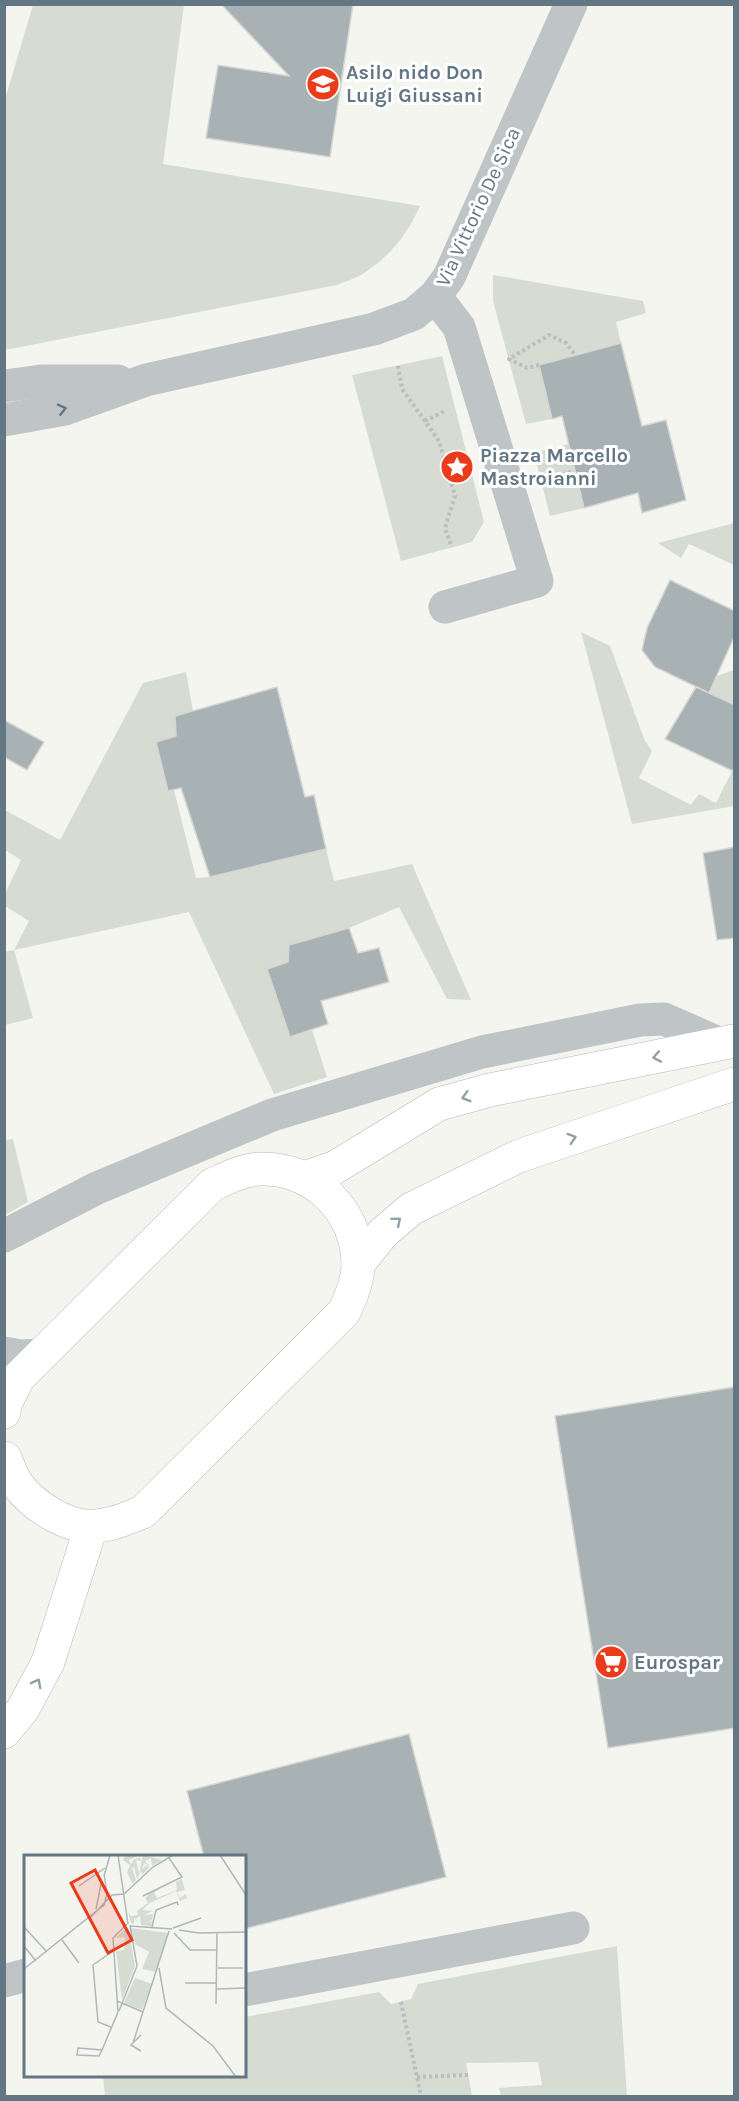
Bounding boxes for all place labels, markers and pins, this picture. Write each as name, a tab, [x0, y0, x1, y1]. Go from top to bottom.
place label: Asilo nido Don Luigi Giussani	[346, 61, 483, 107]
school or university icon: Asilo nido Don Luigi Giussani	[305, 66, 341, 102]
place label: Piazza Marcello Mastroianni	[480, 444, 628, 490]
place icon: Piazza Marcello Mastroianni	[439, 449, 475, 485]
supermarket icon: Eurospar	[593, 1644, 629, 1680]
place label: Eurospar	[634, 1651, 720, 1674]

